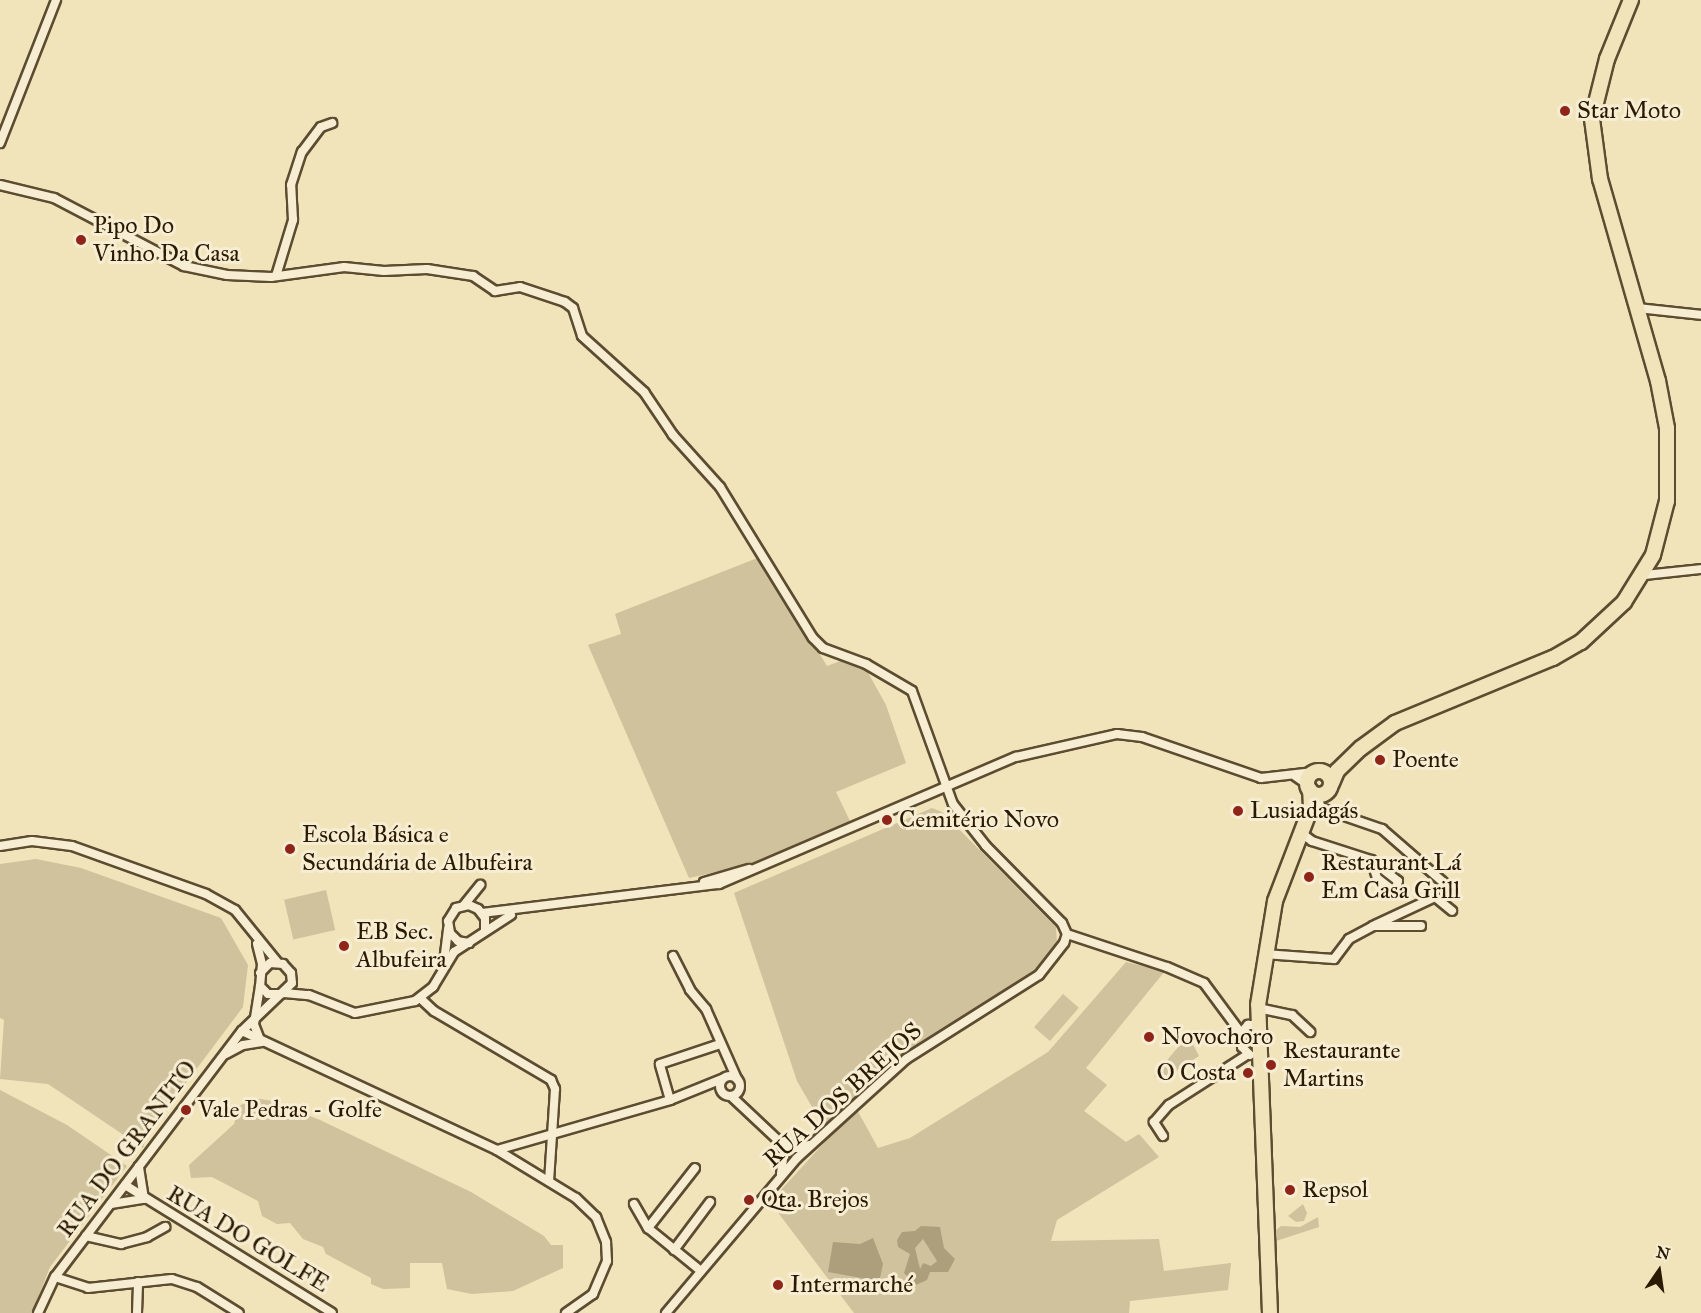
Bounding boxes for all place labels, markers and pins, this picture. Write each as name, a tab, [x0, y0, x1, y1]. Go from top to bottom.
place label: Star Moto	[1577, 97, 1681, 125]
marker: Star Moto	[1558, 104, 1572, 118]
place label: Pipo Do Vinho Da Casa	[93, 212, 240, 268]
marker: Pipo Do Vinho Da Casa	[74, 233, 88, 247]
place label: Poente	[1392, 746, 1459, 774]
marker: Poente	[1373, 753, 1387, 767]
place label: Lusiadagás	[1250, 797, 1358, 825]
marker: Lusiadagás	[1231, 804, 1245, 818]
place label: Cemitério Novo	[899, 806, 1059, 834]
marker: Cemitério Novo	[880, 813, 894, 827]
place label: Escola Básica e Secundária de Albufeira	[302, 821, 533, 877]
marker: Escola Básica e Secundária de Albufeira	[283, 842, 297, 856]
place label: Restaurant Lá Em Casa Grill	[1321, 849, 1461, 905]
marker: Restaurant Lá Em Casa Grill	[1302, 870, 1316, 884]
place label: EB Sec. Albufeira	[356, 918, 447, 974]
marker: EB Sec. Albufeira	[337, 939, 351, 953]
place label: Novochoro	[1161, 1023, 1273, 1051]
marker: Novochoro	[1142, 1030, 1156, 1044]
place label: Restaurante Martins	[1283, 1037, 1400, 1093]
marker: Restaurante Martins	[1264, 1058, 1278, 1072]
place label: O Costa	[1157, 1059, 1236, 1087]
marker: O Costa	[1241, 1066, 1255, 1080]
place label: Vale Pedras - Golfe	[198, 1096, 382, 1124]
marker: Vale Pedras - Golfe	[179, 1103, 193, 1117]
place label: Repsol	[1302, 1176, 1368, 1204]
marker: Repsol	[1283, 1183, 1297, 1197]
place label: Qta. Brejos	[761, 1186, 869, 1214]
marker: Qta. Brejos	[742, 1193, 756, 1207]
place label: Intermarché	[790, 1271, 913, 1299]
marker: Intermarché	[771, 1278, 785, 1292]

